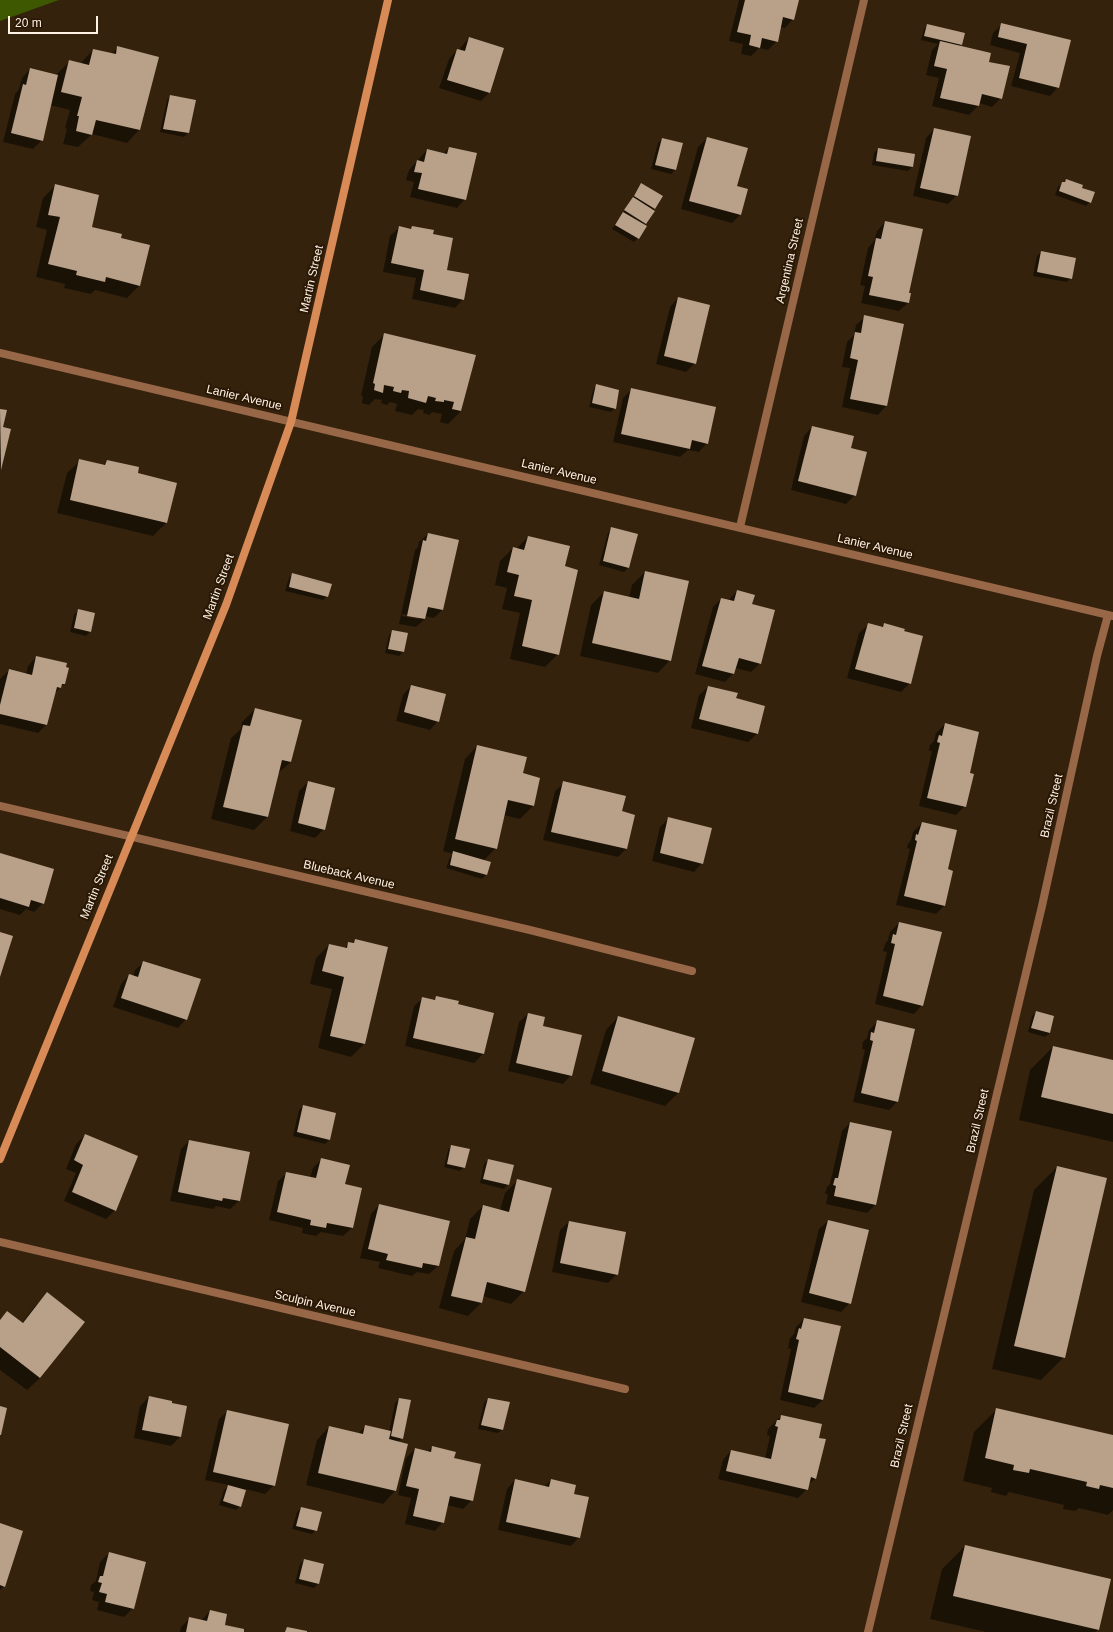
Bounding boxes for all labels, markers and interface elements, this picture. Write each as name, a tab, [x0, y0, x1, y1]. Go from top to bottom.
scale bar	[10, 8, 100, 34]
text: 20 m	[15, 16, 42, 30]
street label: Argentina Street	[773, 217, 807, 305]
street label: Martin Street	[297, 244, 327, 314]
street label: Lanier Avenue	[205, 382, 283, 414]
street label: Lanier Avenue	[520, 456, 598, 488]
street label: Lanier Avenue	[836, 531, 914, 563]
street label: Martin Street	[200, 552, 238, 622]
street label: Brazil Street	[1038, 773, 1066, 839]
street label: Martin Street	[77, 852, 117, 922]
street label: Blueback Avenue	[302, 858, 396, 892]
street label: Brazil Street	[964, 1088, 992, 1154]
street label: Sculpin Avenue	[273, 1288, 357, 1320]
street label: Brazil Street	[888, 1403, 916, 1469]

